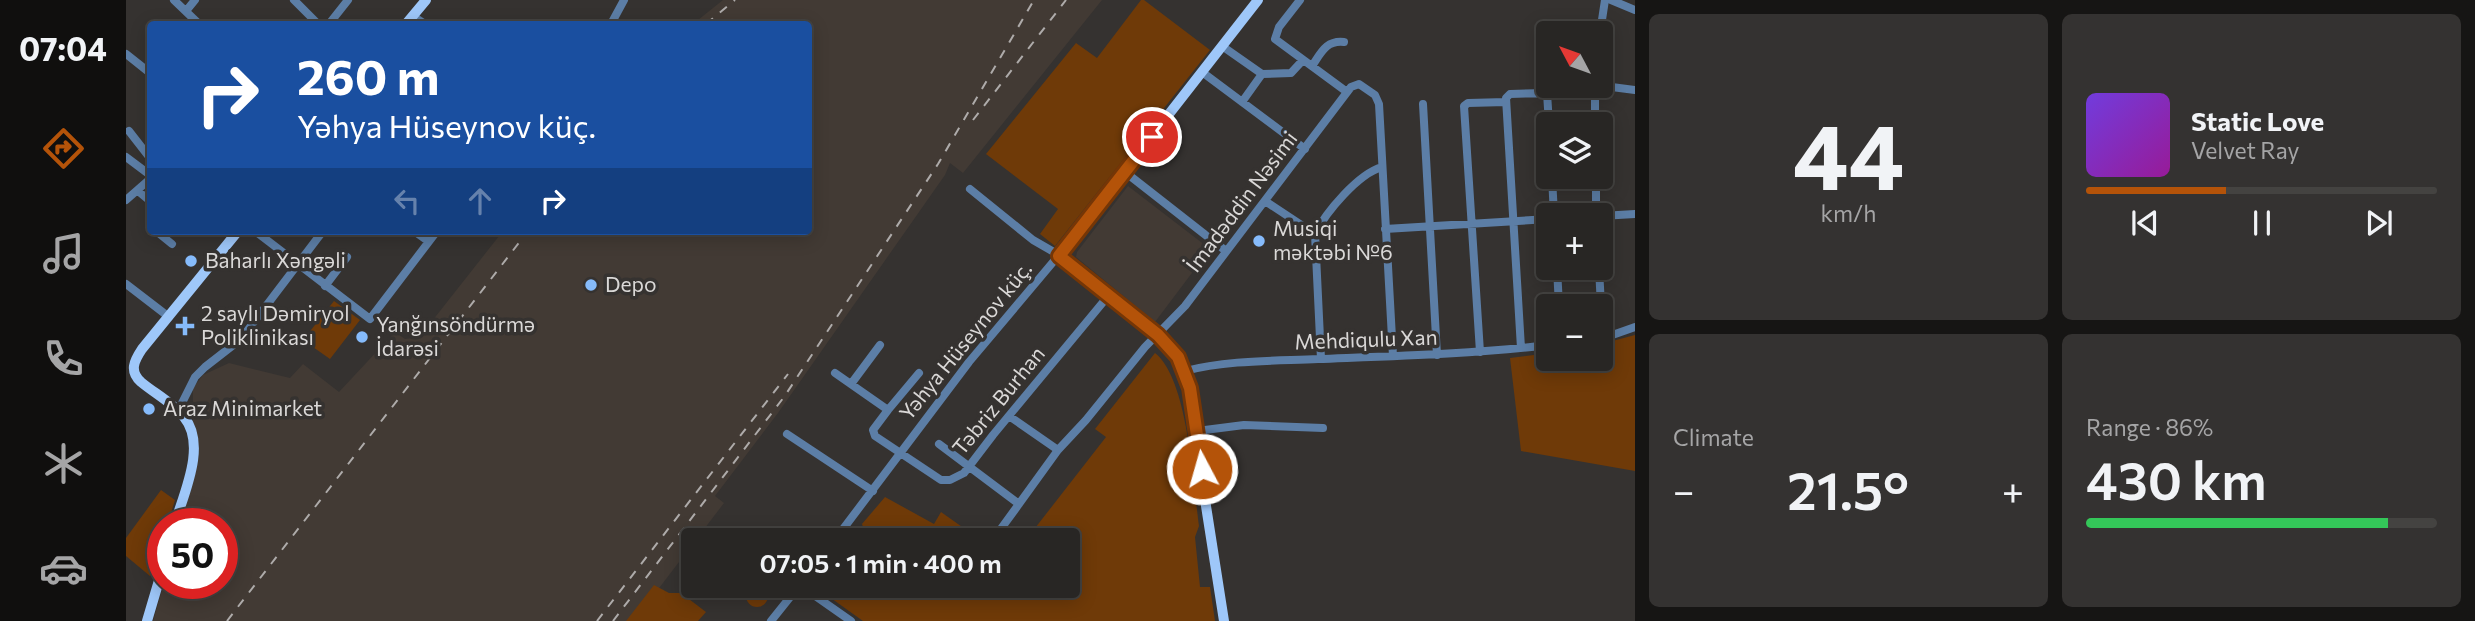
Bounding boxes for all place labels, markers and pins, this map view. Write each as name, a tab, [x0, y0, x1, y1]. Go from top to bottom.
pin	[1122, 107, 1182, 167]
place label: Musiqi məktəbi №6	[1273, 215, 1393, 264]
marker: Musiqi məktəbi №6	[1251, 233, 1267, 249]
place label: Baharlı Xəngəli	[205, 247, 346, 272]
marker: Baharlı Xəngəli	[183, 253, 199, 269]
place label: Depo	[605, 271, 657, 296]
marker: Depo	[583, 277, 599, 293]
place label: 2 saylı Dəmiryol Poliklinikası	[201, 300, 350, 349]
place label: Yanğınsöndürmə İdarəsi	[376, 311, 535, 360]
marker: 2 saylı Dəmiryol Poliklinikası	[175, 316, 195, 336]
marker: Yanğınsöndürmə İdarəsi	[354, 329, 370, 345]
place label: Araz Minimarket	[163, 395, 322, 420]
marker: Araz Minimarket	[141, 401, 157, 417]

